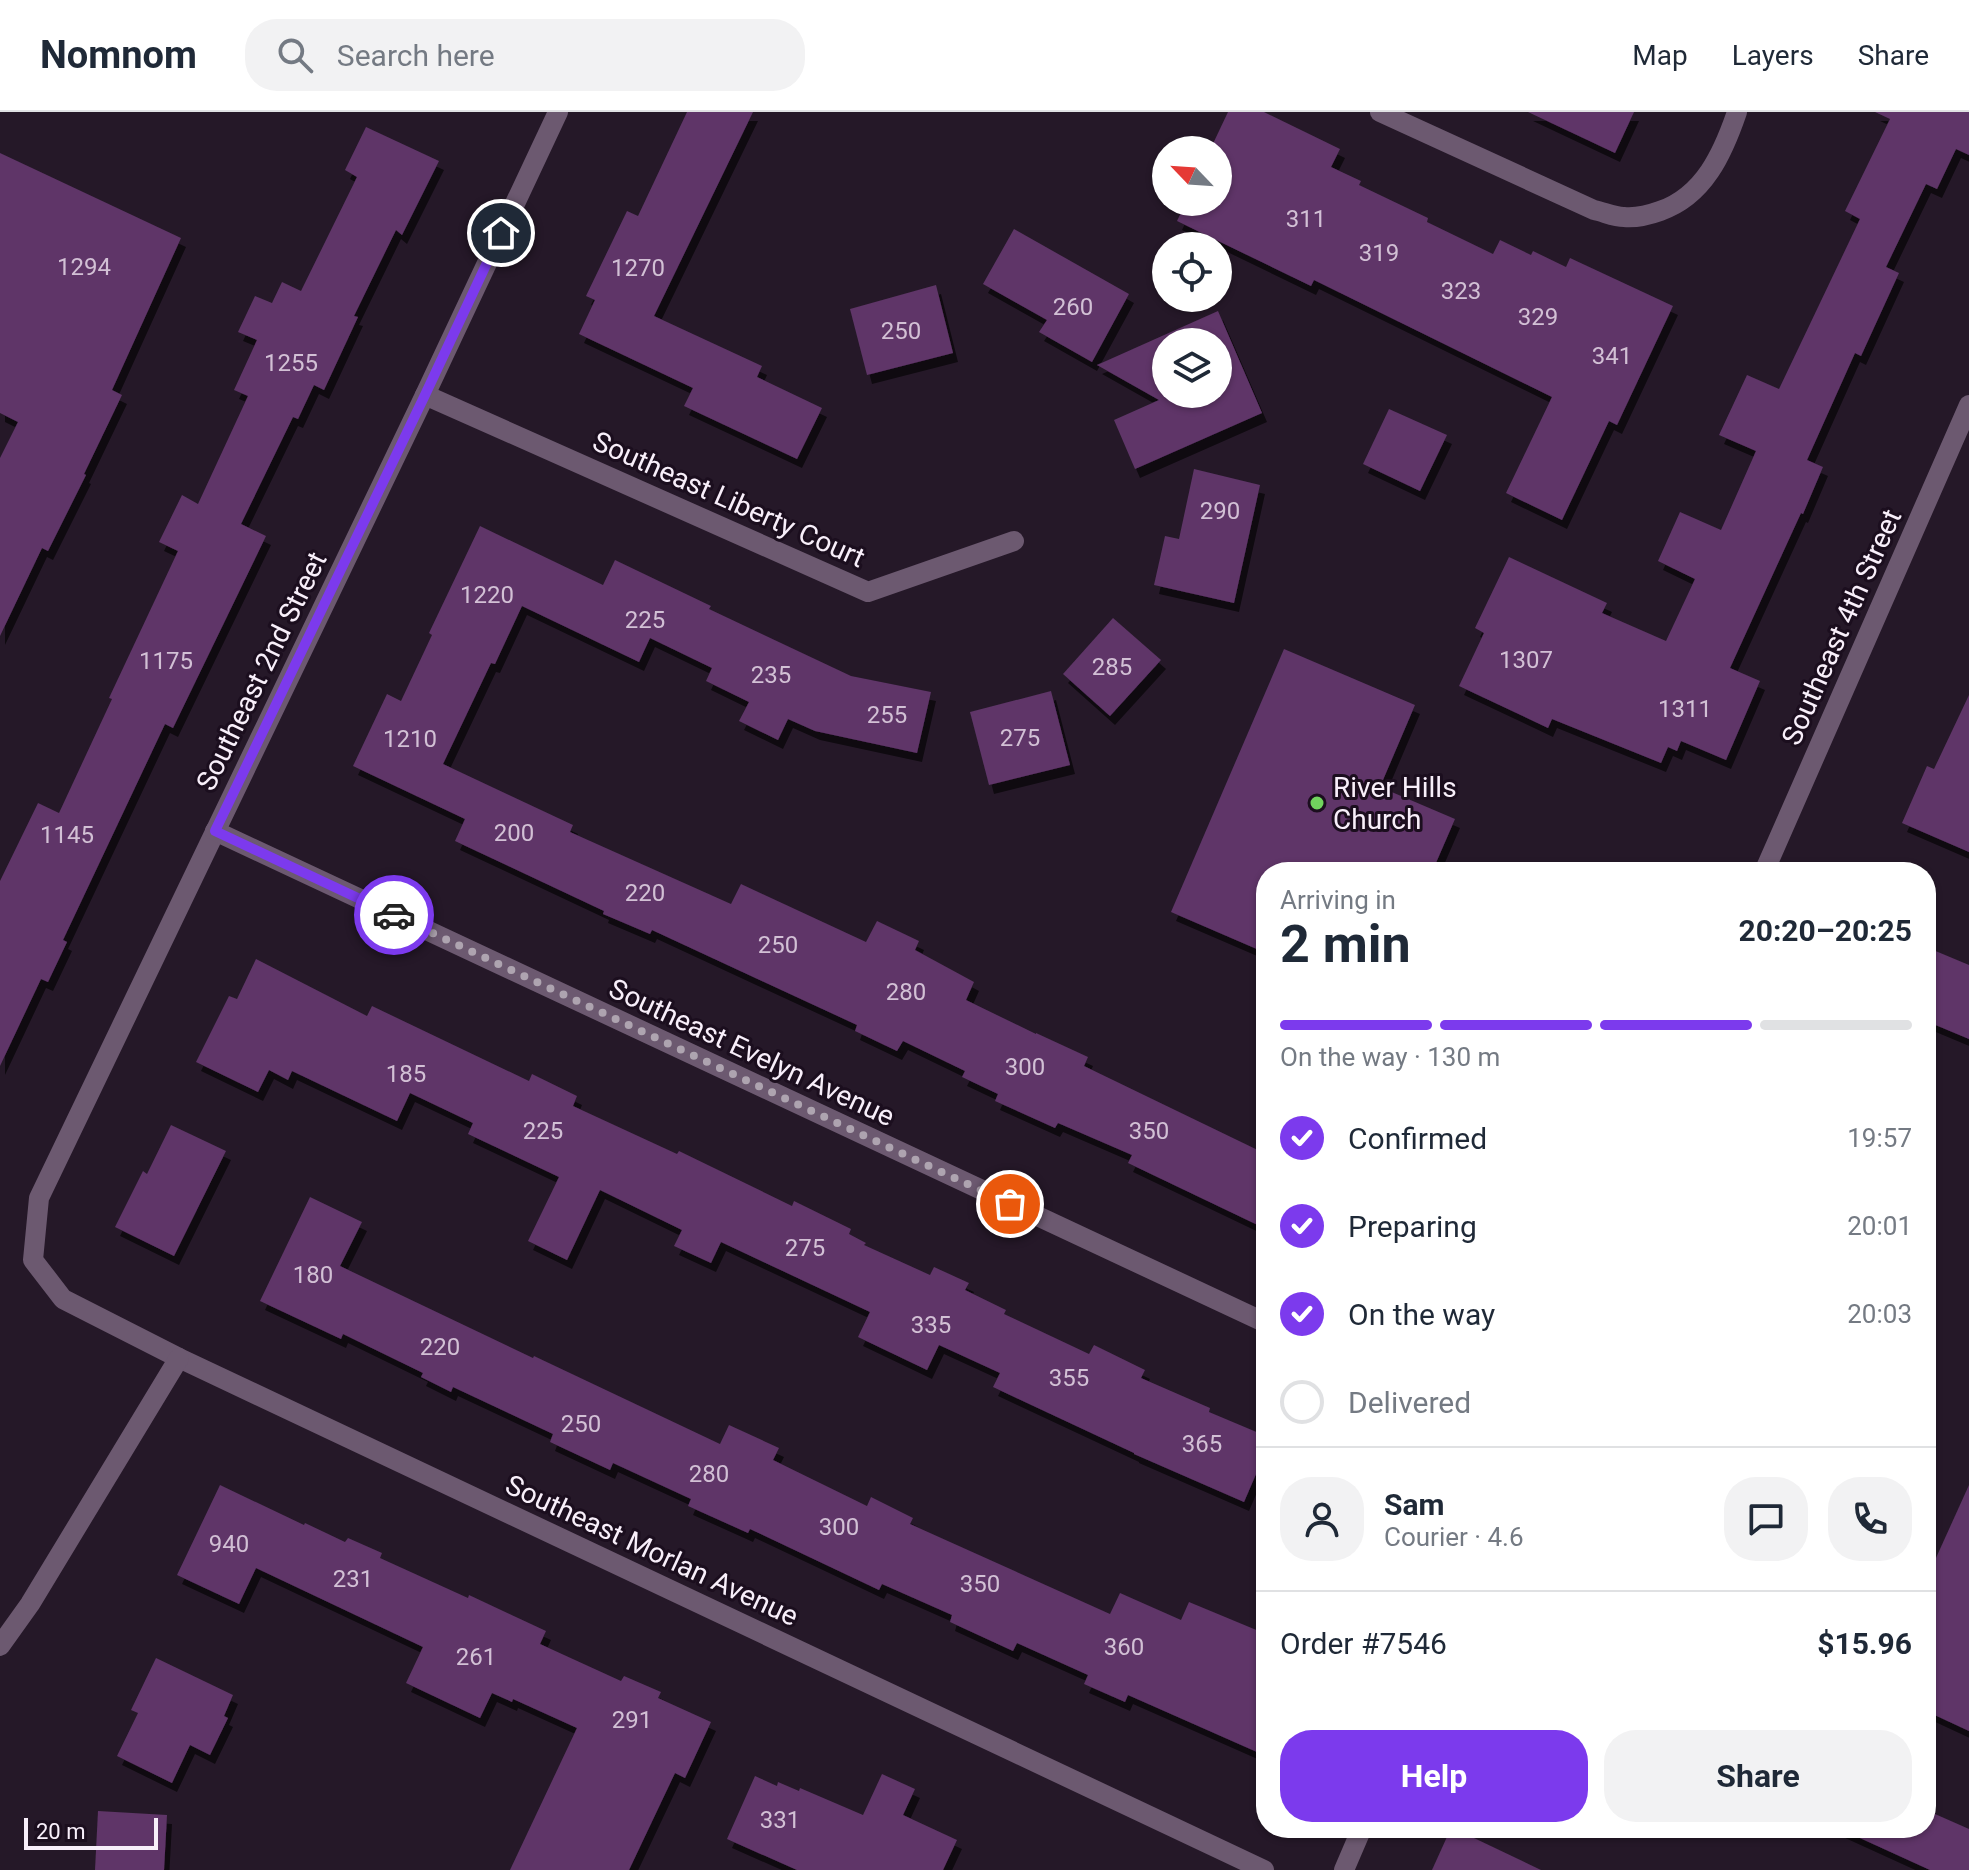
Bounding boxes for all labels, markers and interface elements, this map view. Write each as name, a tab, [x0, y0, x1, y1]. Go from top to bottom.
search box	[245, 19, 805, 91]
text: Nomnom	[40, 33, 197, 77]
icon: search	[273, 33, 317, 77]
text: Search here	[337, 38, 495, 73]
text: Map	[1632, 39, 1688, 72]
text: Layers	[1732, 39, 1814, 72]
text: Share	[1858, 39, 1929, 72]
north arrow	[1152, 136, 1232, 216]
map controls	[1152, 136, 1232, 408]
pin	[467, 199, 535, 267]
house number: 311	[1286, 205, 1326, 233]
icon: home	[479, 211, 523, 255]
button: locate	[1152, 232, 1232, 312]
house number: 319	[1359, 239, 1399, 267]
house number: 1294	[57, 253, 111, 281]
house number: 1270	[611, 254, 665, 282]
house number: 323	[1441, 277, 1481, 305]
house number: 260	[1053, 293, 1093, 321]
house number: 329	[1518, 303, 1558, 331]
house number: 250	[881, 317, 921, 345]
button: layers	[1152, 328, 1232, 408]
house number: 341	[1592, 342, 1632, 370]
house number: 1255	[264, 349, 318, 377]
street label: Southeast Liberty Court	[588, 425, 870, 574]
house number: 290	[1200, 497, 1240, 525]
street label: Southeast 4th Street	[1775, 504, 1908, 750]
street label: Southeast 2nd Street	[189, 547, 334, 796]
house number: 1220	[460, 581, 514, 609]
house number: 225	[625, 606, 665, 634]
house number: 1307	[1499, 646, 1553, 674]
house number: 1175	[139, 647, 193, 675]
house number: 285	[1092, 653, 1132, 681]
house number: 235	[751, 661, 791, 689]
house number: 1311	[1658, 695, 1712, 723]
house number: 255	[867, 701, 907, 729]
house number: 275	[1000, 724, 1040, 752]
house number: 1210	[383, 725, 437, 753]
place label: River Hills Church	[1333, 771, 1457, 836]
marker: River Hills Church	[1308, 794, 1326, 812]
house number: 200	[494, 819, 534, 847]
house number: 1145	[40, 821, 94, 849]
courier	[354, 875, 434, 955]
house number: 220	[625, 879, 665, 907]
text: Arriving in	[1280, 885, 1396, 915]
icon: car	[372, 893, 416, 937]
text: 20:20–20:25	[1738, 913, 1912, 948]
text: 2 min	[1280, 914, 1411, 975]
house number: 250	[758, 931, 798, 959]
street label: Southeast Evelyn Avenue	[604, 972, 900, 1133]
house number: 280	[886, 978, 926, 1006]
text: On the way · 130 m	[1280, 1042, 1500, 1072]
house number: 300	[1005, 1053, 1045, 1081]
house number: 185	[386, 1060, 426, 1088]
icon: check	[1280, 1116, 1324, 1160]
house number: 225	[523, 1117, 563, 1145]
house number: 350	[1129, 1117, 1169, 1145]
text: Confirmed	[1348, 1121, 1487, 1156]
text: 19:57	[1847, 1123, 1912, 1153]
pin	[976, 1170, 1044, 1238]
icon: bag	[988, 1182, 1032, 1226]
icon: check	[1280, 1204, 1324, 1248]
text: Preparing	[1348, 1209, 1477, 1244]
text: 20:01	[1847, 1211, 1912, 1241]
house number: 275	[785, 1234, 825, 1262]
house number: 180	[293, 1261, 333, 1289]
icon: check	[1280, 1292, 1324, 1336]
text: On the way	[1348, 1297, 1495, 1332]
text: 20:03	[1847, 1299, 1912, 1329]
house number: 335	[911, 1311, 951, 1339]
house number: 220	[420, 1333, 460, 1361]
house number: 355	[1049, 1364, 1089, 1392]
text: Delivered	[1348, 1385, 1471, 1420]
house number: 250	[561, 1410, 601, 1438]
house number: 365	[1182, 1430, 1222, 1458]
house number: 280	[689, 1460, 729, 1488]
street label: Southeast Morlan Avenue	[500, 1468, 803, 1633]
button: person	[1280, 1477, 1364, 1561]
button: chat	[1724, 1477, 1808, 1561]
button: phone	[1828, 1477, 1912, 1561]
text: Sam	[1384, 1487, 1445, 1522]
house number: 300	[819, 1513, 859, 1541]
text: Courier · 4.6	[1384, 1522, 1524, 1552]
house number: 940	[209, 1530, 249, 1558]
house number: 231	[333, 1565, 373, 1593]
house number: 350	[960, 1570, 1000, 1598]
text: Order #7546	[1280, 1626, 1447, 1661]
text: $15.96	[1817, 1626, 1912, 1661]
house number: 360	[1104, 1633, 1144, 1661]
house number: 261	[456, 1643, 496, 1671]
house number: 291	[612, 1706, 652, 1734]
button: Help	[1280, 1730, 1588, 1822]
button: Share	[1604, 1730, 1912, 1822]
house number: 331	[760, 1806, 800, 1834]
scale bar	[24, 1814, 158, 1850]
text: 20 m	[36, 1819, 85, 1844]

